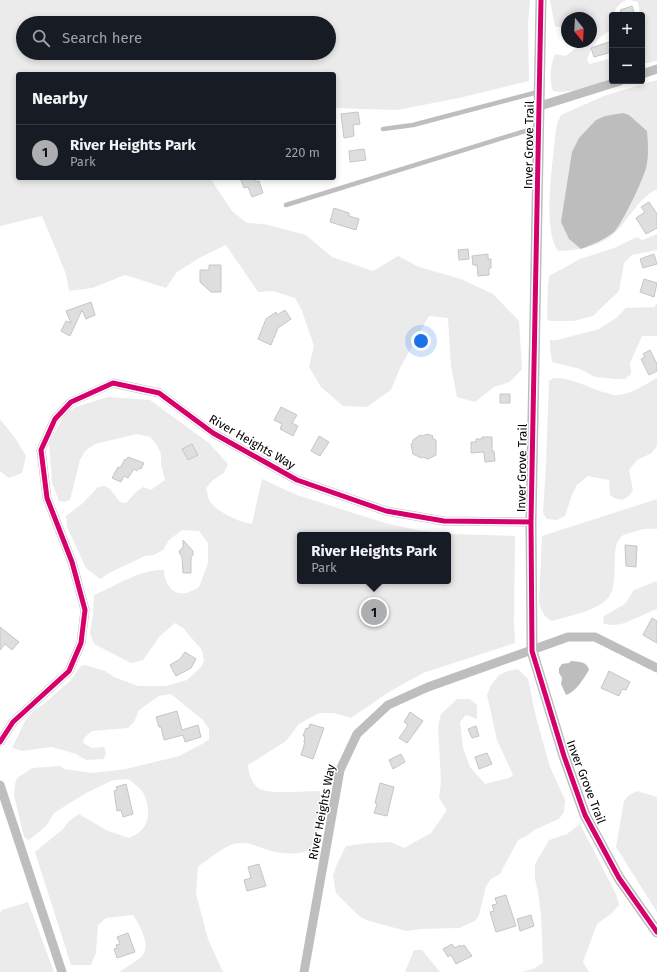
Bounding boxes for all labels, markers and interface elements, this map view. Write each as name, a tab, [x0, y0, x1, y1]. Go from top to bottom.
north arrow	[561, 12, 597, 48]
map controls	[609, 12, 645, 84]
button: +	[609, 12, 645, 48]
search box	[16, 16, 336, 60]
icon: search	[30, 27, 52, 49]
text: Search here	[62, 29, 142, 47]
button: −	[609, 48, 645, 84]
text: Nearby	[32, 88, 87, 109]
street label: Inver Grove Trail	[521, 100, 537, 189]
text: River Heights Park	[70, 136, 196, 154]
text: 1	[42, 145, 48, 160]
text: 220 m	[285, 145, 320, 160]
text: Park	[70, 154, 96, 169]
your location	[411, 331, 431, 351]
street label: River Heights Way	[206, 412, 298, 472]
street label: Inver Grove Trail	[514, 423, 530, 512]
popup	[297, 532, 451, 584]
text: River Heights Park	[311, 542, 437, 560]
text: Park	[311, 560, 337, 575]
pin: 1	[361, 597, 387, 627]
street label: Inver Grove Trail	[564, 738, 609, 826]
street label: River Heights Way	[306, 763, 338, 861]

